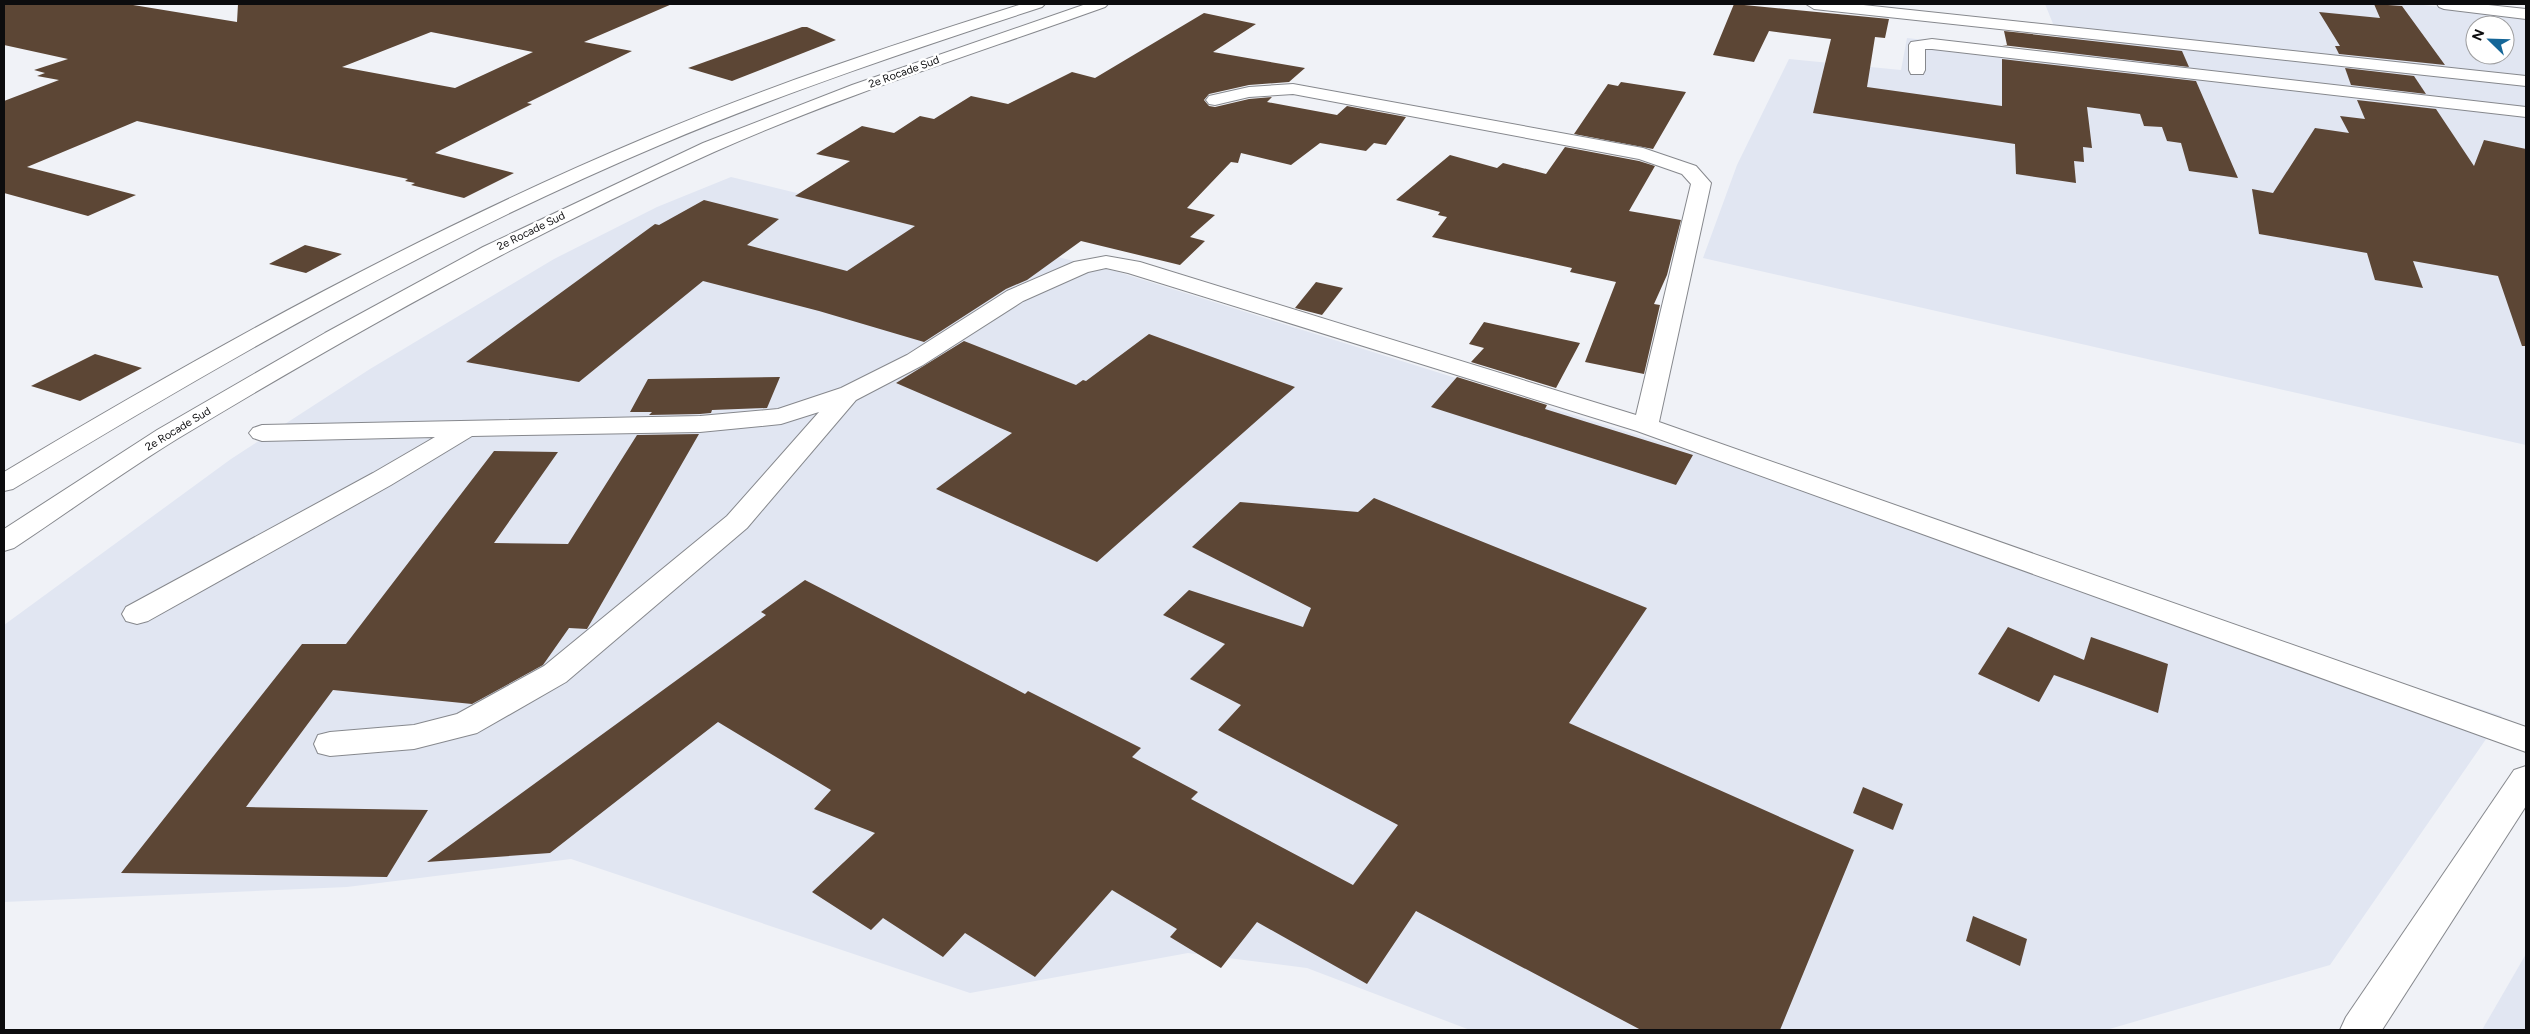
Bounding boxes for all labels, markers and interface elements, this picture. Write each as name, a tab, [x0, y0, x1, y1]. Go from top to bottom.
north arrow	[2465, 15, 2515, 65]
text: N	[2469, 27, 2488, 43]
street label: 2e Rocade Sud	[867, 53, 941, 91]
street label: 2e Rocade Sud	[495, 209, 567, 253]
street label: 2e Rocade Sud	[143, 404, 213, 454]

